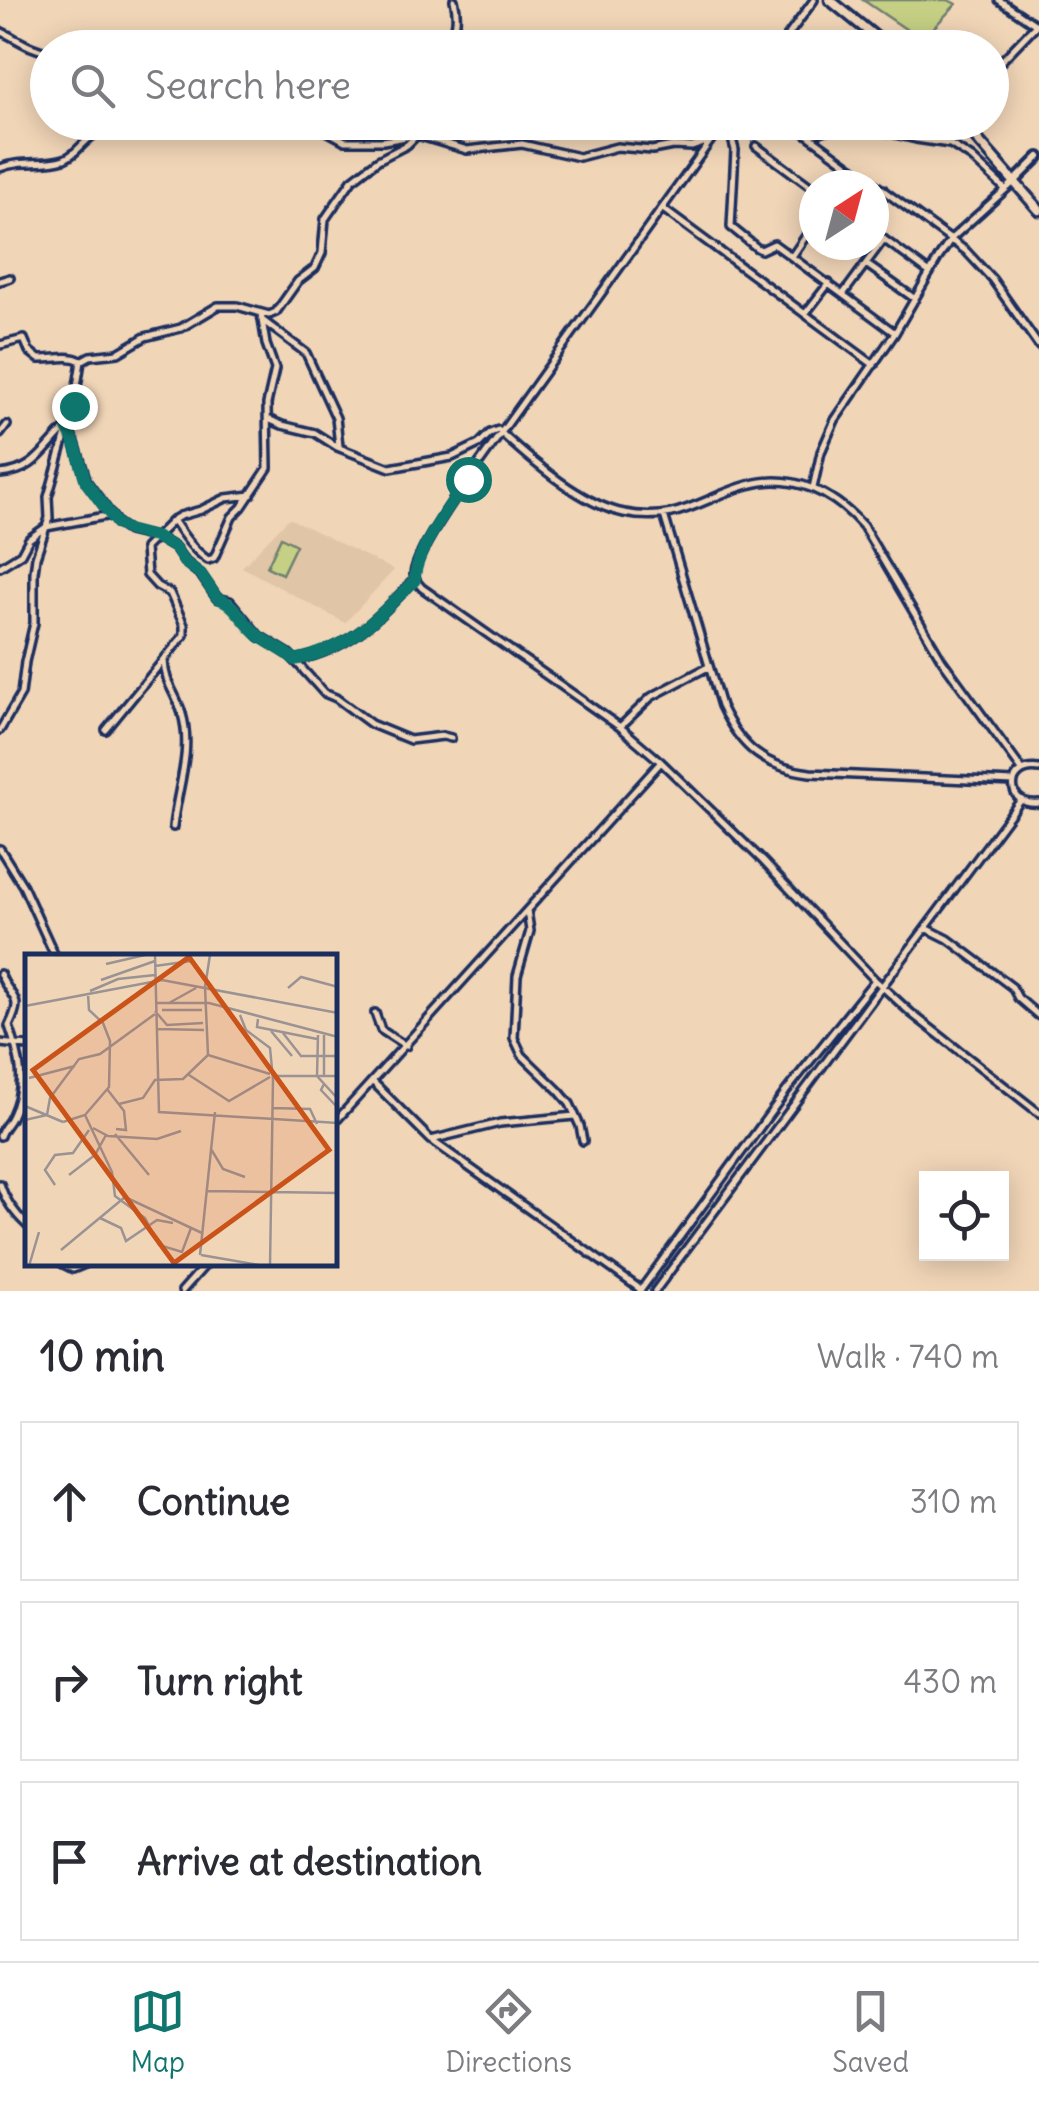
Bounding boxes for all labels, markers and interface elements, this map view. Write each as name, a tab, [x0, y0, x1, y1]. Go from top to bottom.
search box	[30, 30, 1009, 140]
icon: search	[65, 58, 120, 113]
text: Search here	[145, 62, 351, 109]
north arrow	[799, 170, 889, 260]
route end	[52, 384, 98, 430]
route start	[446, 457, 492, 503]
inset map	[25, 954, 338, 1266]
map controls	[919, 1171, 1009, 1261]
button: locate	[919, 1171, 1009, 1261]
text: 10 min	[40, 1330, 165, 1382]
text: Walk · 740 m	[817, 1336, 999, 1377]
icon: ahead	[42, 1474, 97, 1529]
text: Continue	[137, 1478, 290, 1525]
text: 310 m	[910, 1481, 997, 1522]
icon: right	[42, 1654, 97, 1709]
text: Turn right	[137, 1658, 303, 1705]
text: 430 m	[904, 1661, 997, 1702]
icon: arrive	[42, 1834, 97, 1889]
text: Arrive at destination	[137, 1838, 482, 1885]
tab: Map	[130, 1984, 185, 2080]
tab: Directions	[445, 1984, 572, 2080]
tab: Saved	[832, 1984, 909, 2080]

